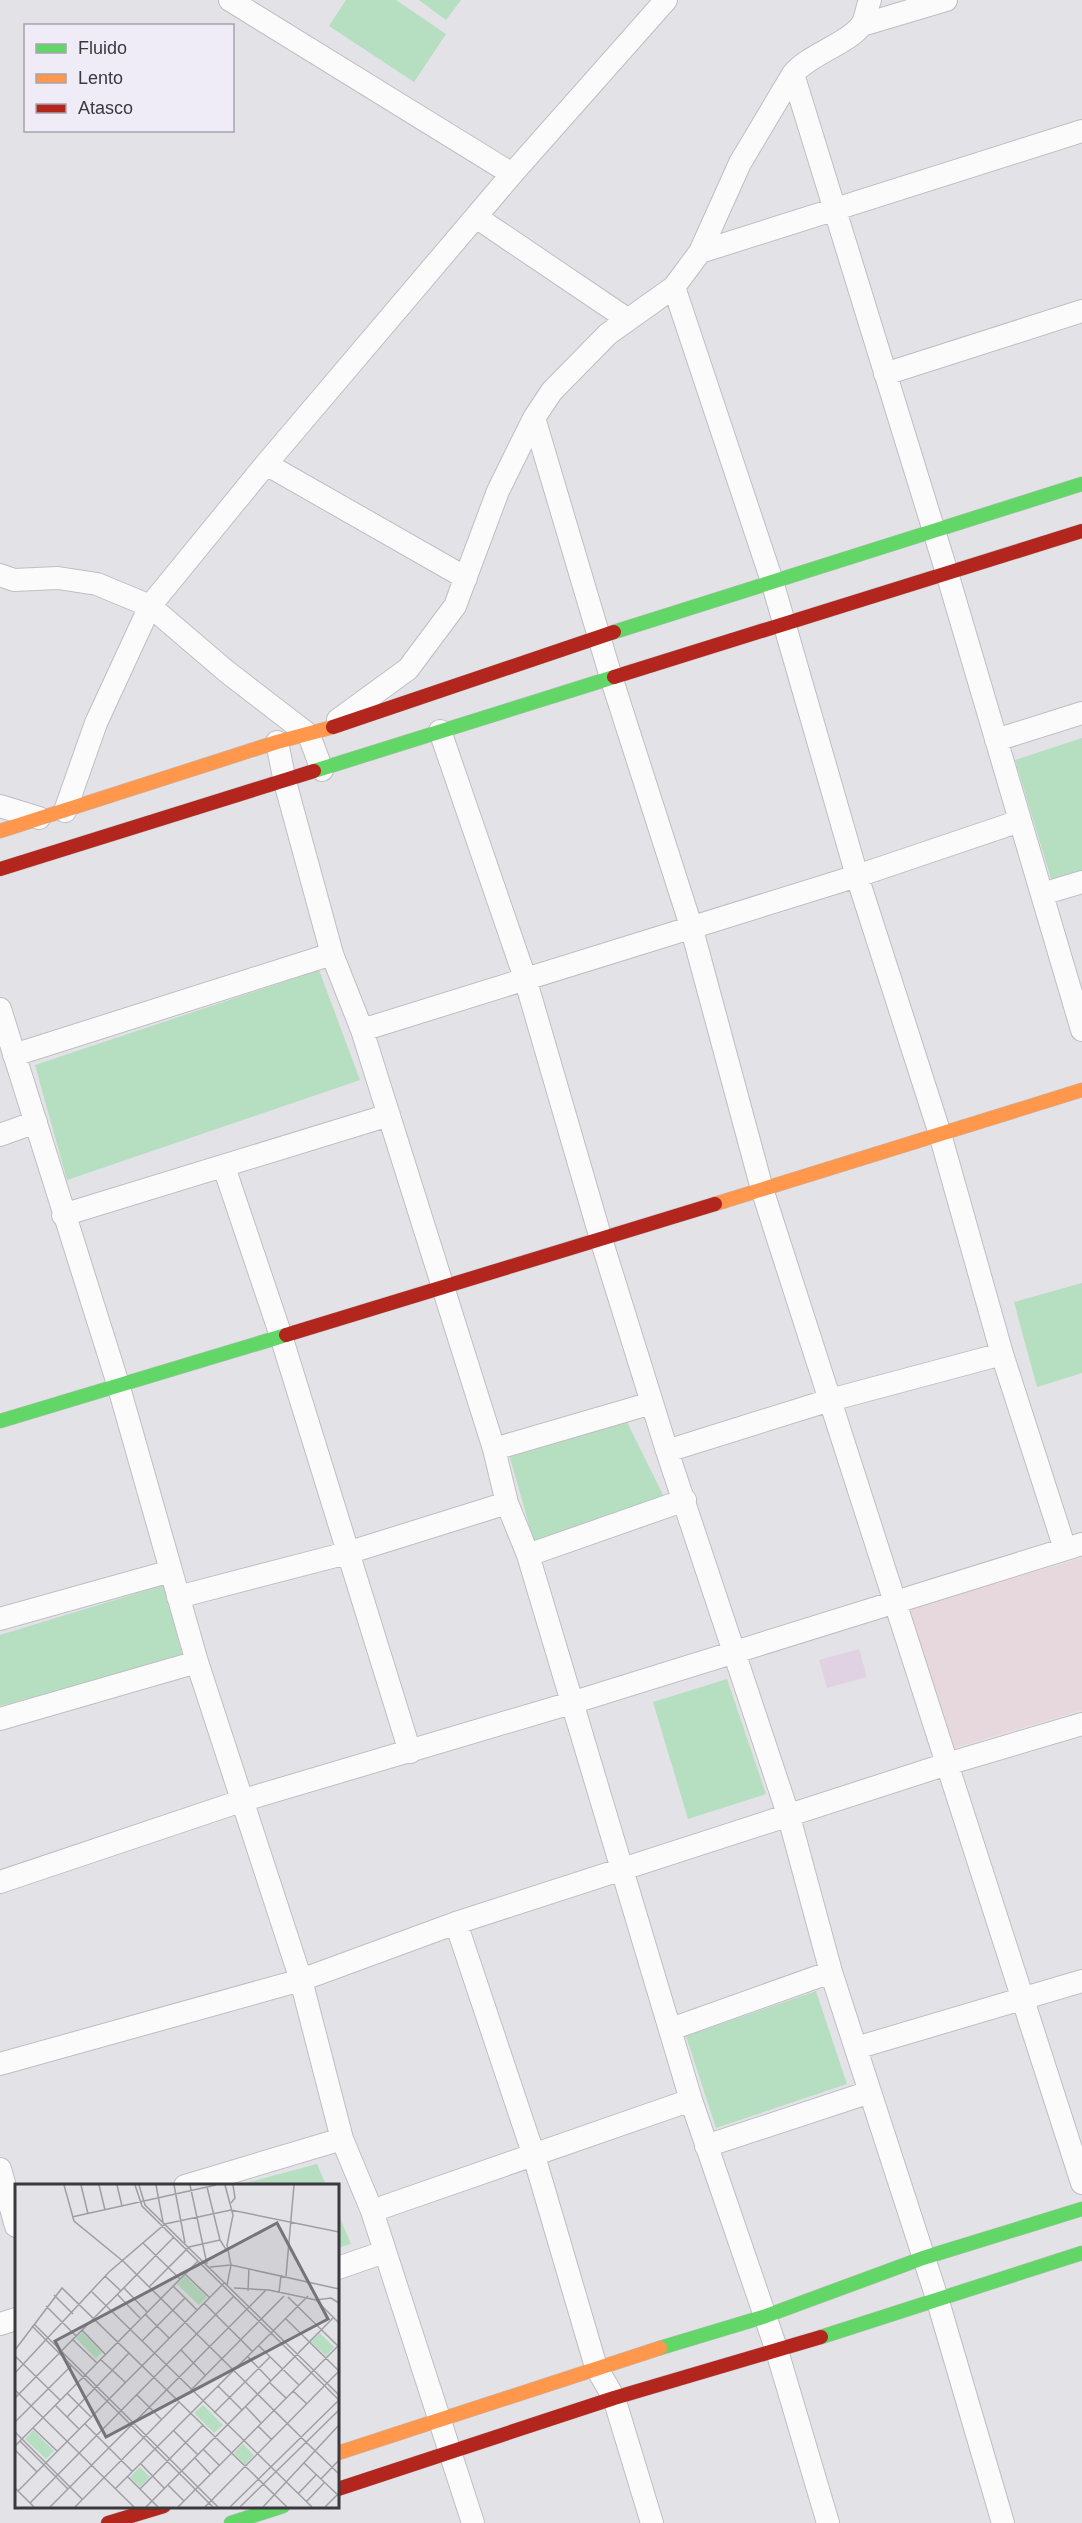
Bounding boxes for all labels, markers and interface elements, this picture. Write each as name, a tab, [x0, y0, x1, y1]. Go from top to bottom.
legend	[24, 24, 234, 132]
text: Fluido	[78, 38, 127, 58]
text: Lento	[78, 68, 123, 88]
text: Atasco	[78, 98, 133, 118]
inset map	[15, 2184, 339, 2508]

